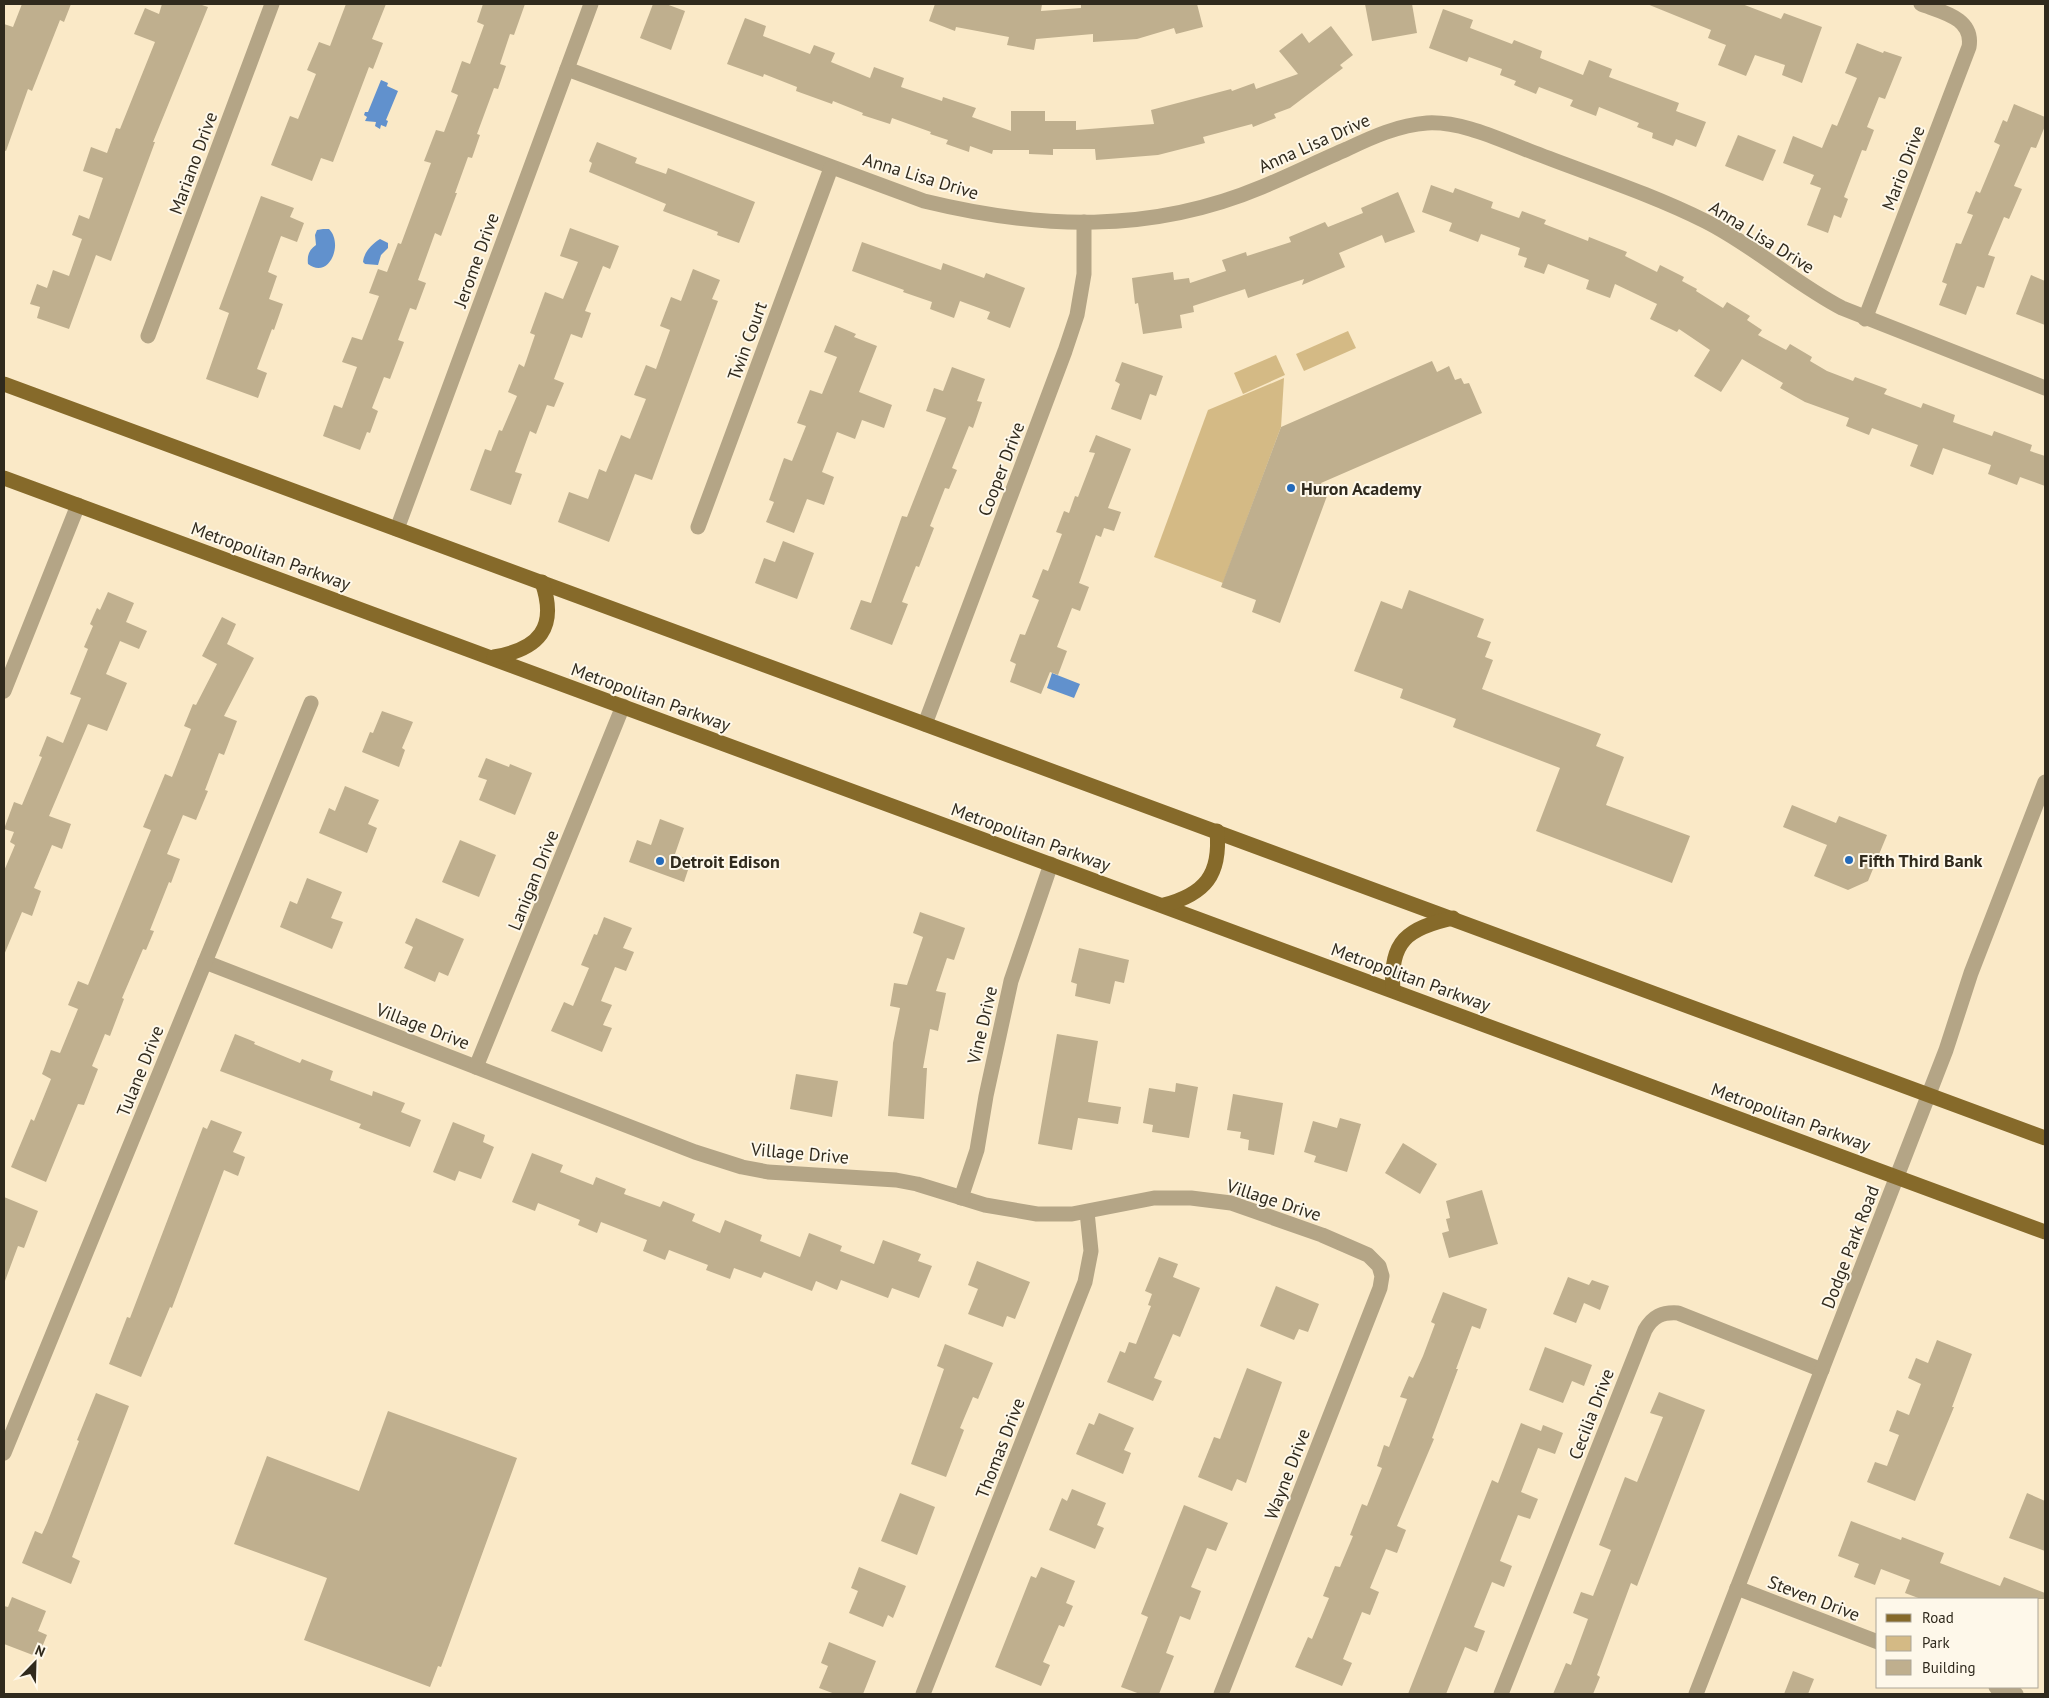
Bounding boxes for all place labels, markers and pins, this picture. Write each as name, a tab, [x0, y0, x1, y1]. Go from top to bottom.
place label: Huron Academy	[1301, 477, 1422, 500]
marker: Huron Academy	[1285, 482, 1297, 494]
place label: Fifth Third Bank	[1859, 849, 1982, 872]
place label: Detroit Edison	[670, 850, 780, 873]
marker: Fifth Third Bank	[1843, 854, 1855, 866]
marker: Detroit Edison	[654, 855, 666, 867]

